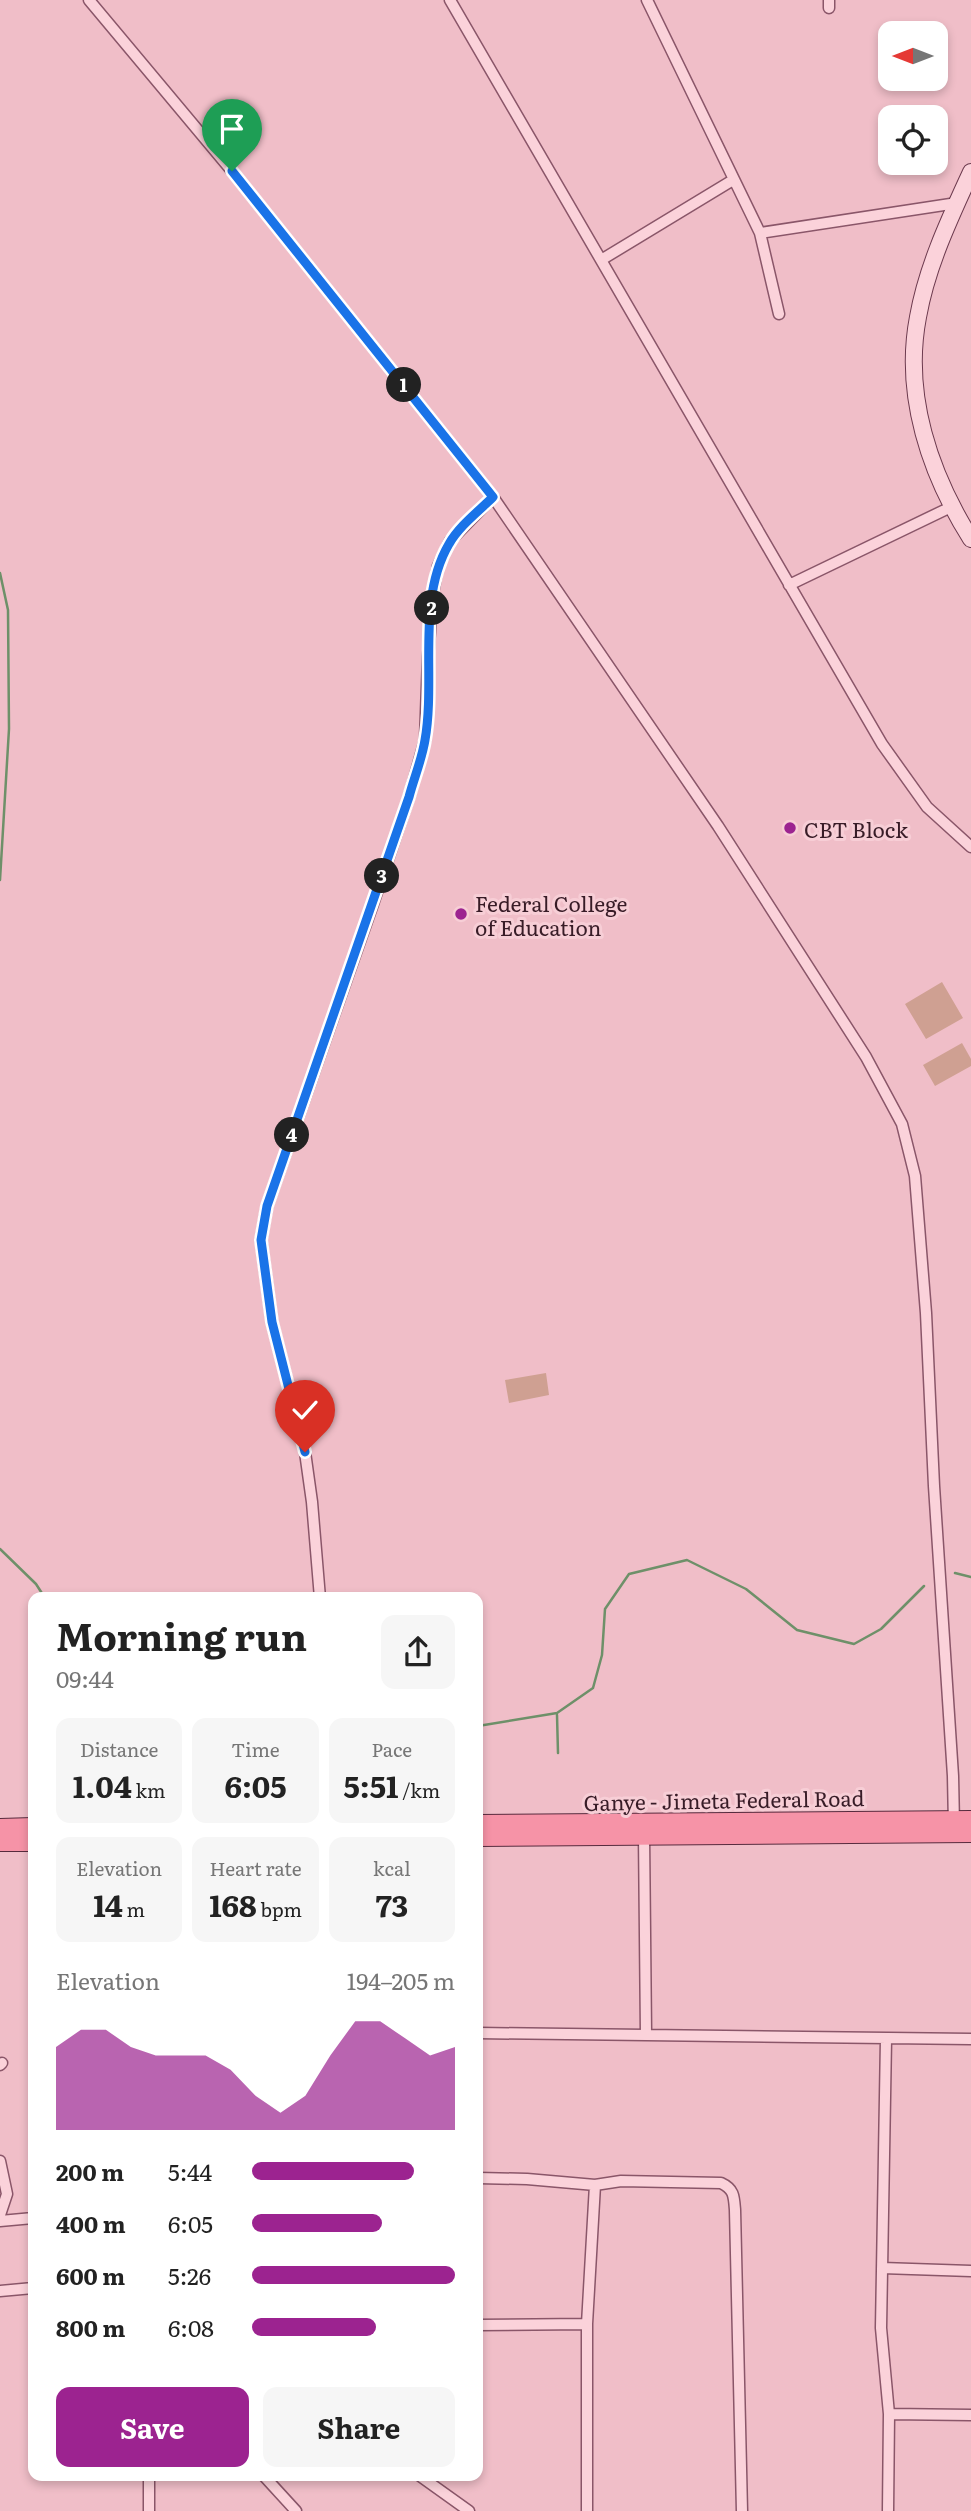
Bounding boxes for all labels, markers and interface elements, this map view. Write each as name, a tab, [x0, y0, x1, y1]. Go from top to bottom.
north arrow	[878, 21, 948, 91]
map controls	[878, 21, 948, 175]
pin	[202, 99, 262, 171]
button: locate	[878, 105, 948, 175]
icon: arrive	[213, 110, 251, 148]
pin: 1	[386, 368, 422, 402]
text: 1	[400, 370, 407, 398]
pin: 2	[414, 590, 450, 626]
text: 2	[426, 593, 437, 621]
place label: CBT Block	[804, 813, 908, 844]
marker: CBT Block	[782, 820, 798, 836]
pin: 3	[364, 858, 400, 894]
text: 3	[376, 861, 387, 889]
place label: Federal College of Education	[475, 887, 628, 942]
marker: Federal College of Education	[453, 906, 469, 922]
pin: 4	[274, 1118, 310, 1152]
text: 4	[286, 1120, 297, 1148]
pin	[275, 1380, 335, 1452]
icon: check	[286, 1391, 324, 1429]
text: Morning run	[56, 1606, 307, 1663]
button: share	[381, 1615, 455, 1689]
text: 09:44	[56, 1661, 114, 1695]
text: Distance	[80, 1735, 158, 1763]
text: Time	[231, 1735, 280, 1763]
text: Pace	[371, 1735, 412, 1763]
text: 1.04	[73, 1763, 132, 1807]
text: 6:05	[224, 1763, 287, 1807]
text: 5:51	[343, 1763, 398, 1807]
text: km	[132, 1776, 165, 1804]
text: /km	[398, 1776, 440, 1804]
street label: Ganye - Jimeta Federal Road	[583, 1781, 865, 1817]
text: Elevation	[76, 1854, 162, 1882]
text: Heart rate	[209, 1854, 302, 1882]
text: kcal	[373, 1854, 411, 1882]
text: 14	[93, 1882, 123, 1926]
text: 168	[209, 1882, 257, 1926]
text: 73	[375, 1882, 408, 1926]
text: m	[123, 1895, 145, 1923]
text: bpm	[257, 1895, 302, 1923]
text: Elevation	[56, 1963, 160, 1997]
text: 194–205 m	[347, 1963, 455, 1997]
text: 200 m	[56, 2154, 124, 2188]
text: 5:44	[168, 2154, 212, 2188]
text: 400 m	[56, 2206, 126, 2240]
text: 6:05	[168, 2206, 213, 2240]
text: 600 m	[56, 2258, 125, 2292]
text: 5:26	[168, 2258, 211, 2292]
text: 800 m	[56, 2310, 125, 2344]
text: 6:08	[168, 2310, 214, 2344]
button: Save	[56, 2387, 249, 2467]
button: Share	[263, 2387, 455, 2467]

